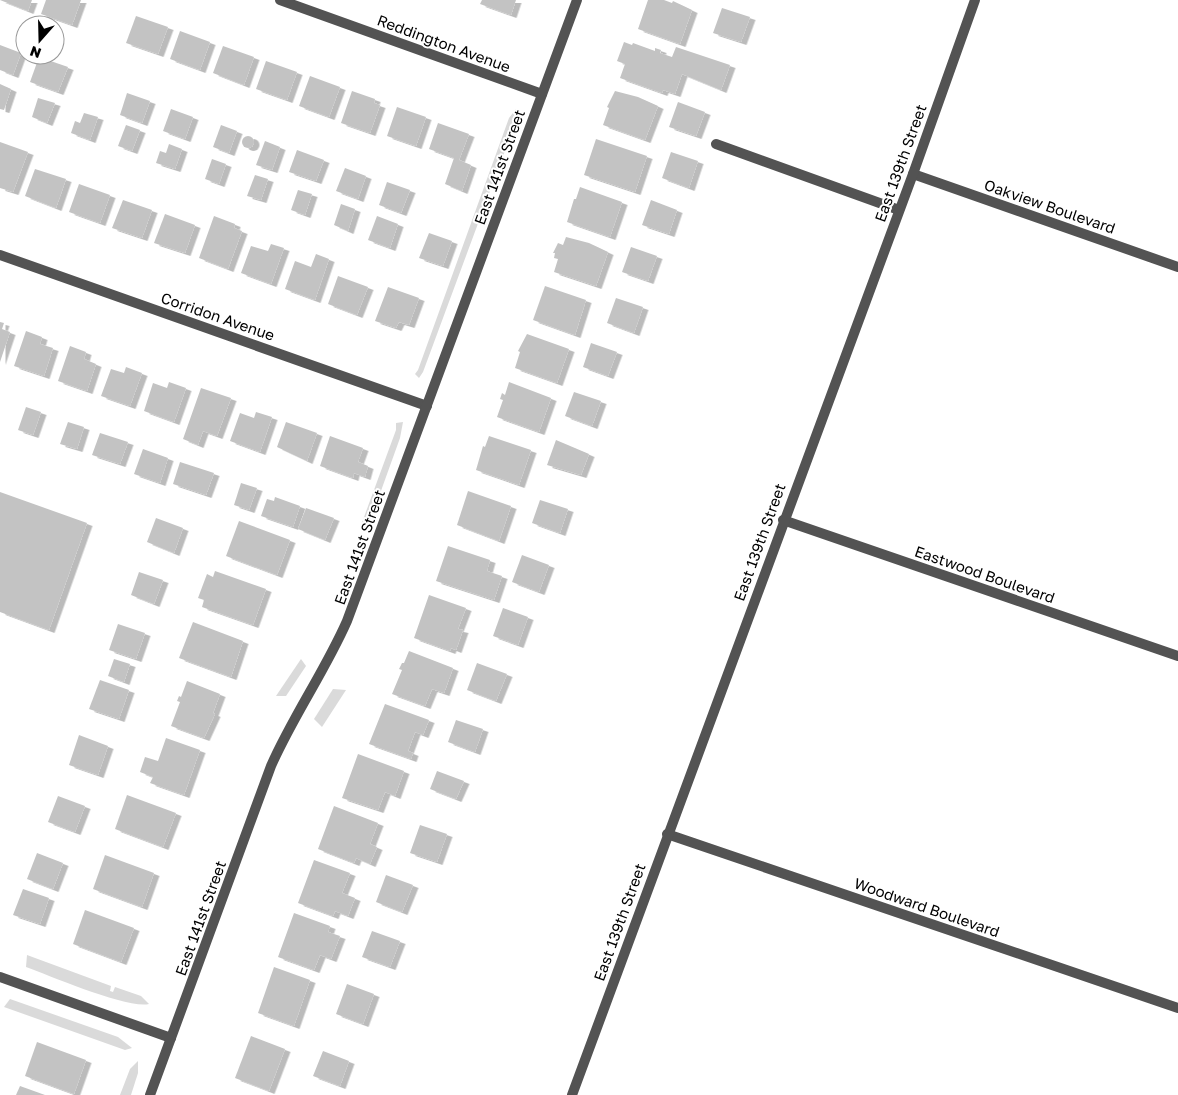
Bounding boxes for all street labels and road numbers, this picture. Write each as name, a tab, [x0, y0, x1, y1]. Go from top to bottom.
street label: Reddington Avenue	[375, 10, 513, 76]
street label: East 139th Street	[870, 102, 930, 224]
street label: East 141st Street	[470, 107, 528, 227]
street label: Oakview Boulevard	[982, 175, 1118, 237]
street label: Corridon Avenue	[159, 288, 278, 344]
street label: East 139th Street	[729, 481, 789, 603]
street label: East 141st Street	[330, 487, 388, 607]
street label: Eastwood Boulevard	[913, 542, 1057, 606]
street label: East 141st Street	[171, 858, 229, 978]
street label: East 139th Street	[589, 861, 649, 983]
street label: Woodward Boulevard	[852, 874, 1002, 940]

